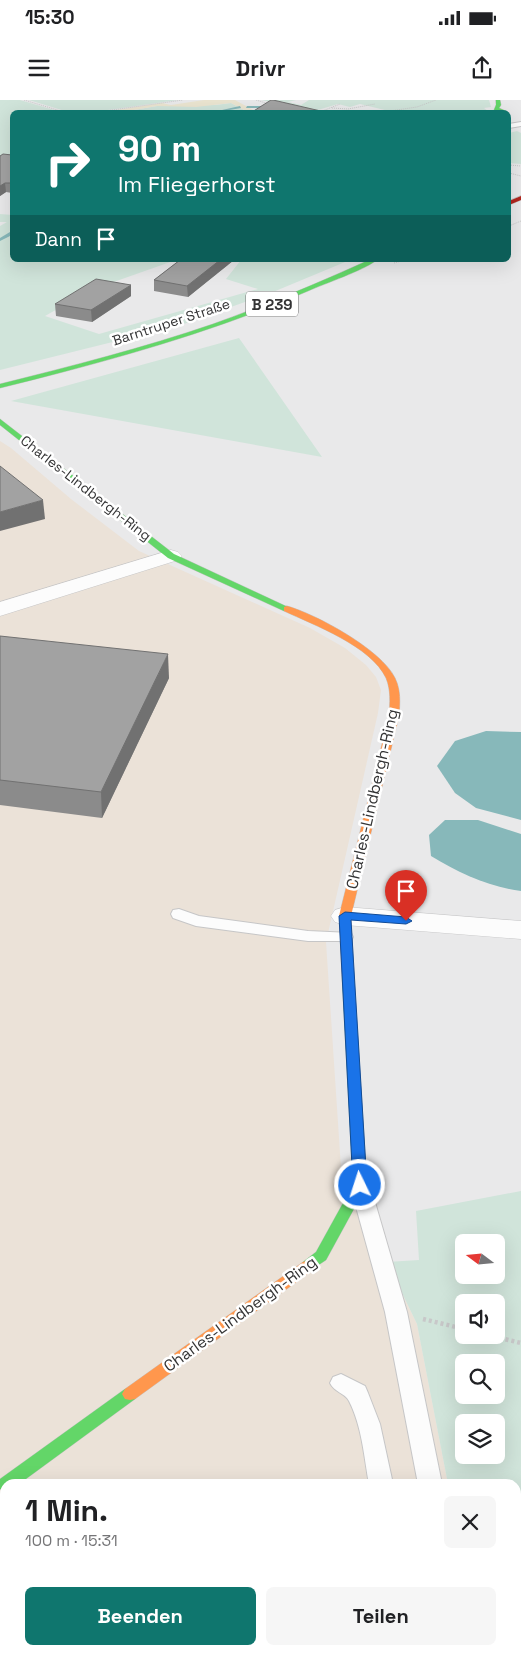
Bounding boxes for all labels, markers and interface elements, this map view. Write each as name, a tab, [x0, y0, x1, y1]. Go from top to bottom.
text: 15:30	[25, 5, 75, 30]
icon: menu	[25, 54, 53, 82]
text: Drivr	[236, 54, 285, 82]
icon: share	[468, 54, 496, 82]
text: 90 m	[118, 127, 201, 171]
icon: right	[35, 130, 100, 195]
text: Im Fliegerhorst	[118, 170, 276, 198]
icon: arrive	[92, 225, 120, 253]
text: Dann	[35, 227, 82, 252]
road number: B 239	[246, 292, 298, 316]
street label: Barntruper Straße	[110, 294, 232, 350]
street label: Charles-Lindbergh-Ring	[17, 431, 155, 545]
street label: Charles-Lindbergh-Ring	[341, 707, 403, 891]
pin	[385, 870, 427, 921]
icon: arrive	[392, 877, 420, 905]
position arrow	[333, 1158, 385, 1210]
north arrow	[455, 1234, 505, 1284]
map controls	[455, 1234, 505, 1464]
street label: Charles-Lindbergh-Ring	[159, 1251, 321, 1377]
button: sound	[455, 1294, 505, 1344]
button: search	[455, 1354, 505, 1404]
button: layers	[455, 1414, 505, 1464]
text: 1 Min.	[25, 1491, 108, 1530]
button: close	[444, 1496, 496, 1548]
text: 100 m · 15:31	[25, 1530, 118, 1551]
button: Beenden	[25, 1587, 256, 1645]
button: Teilen	[266, 1587, 496, 1645]

